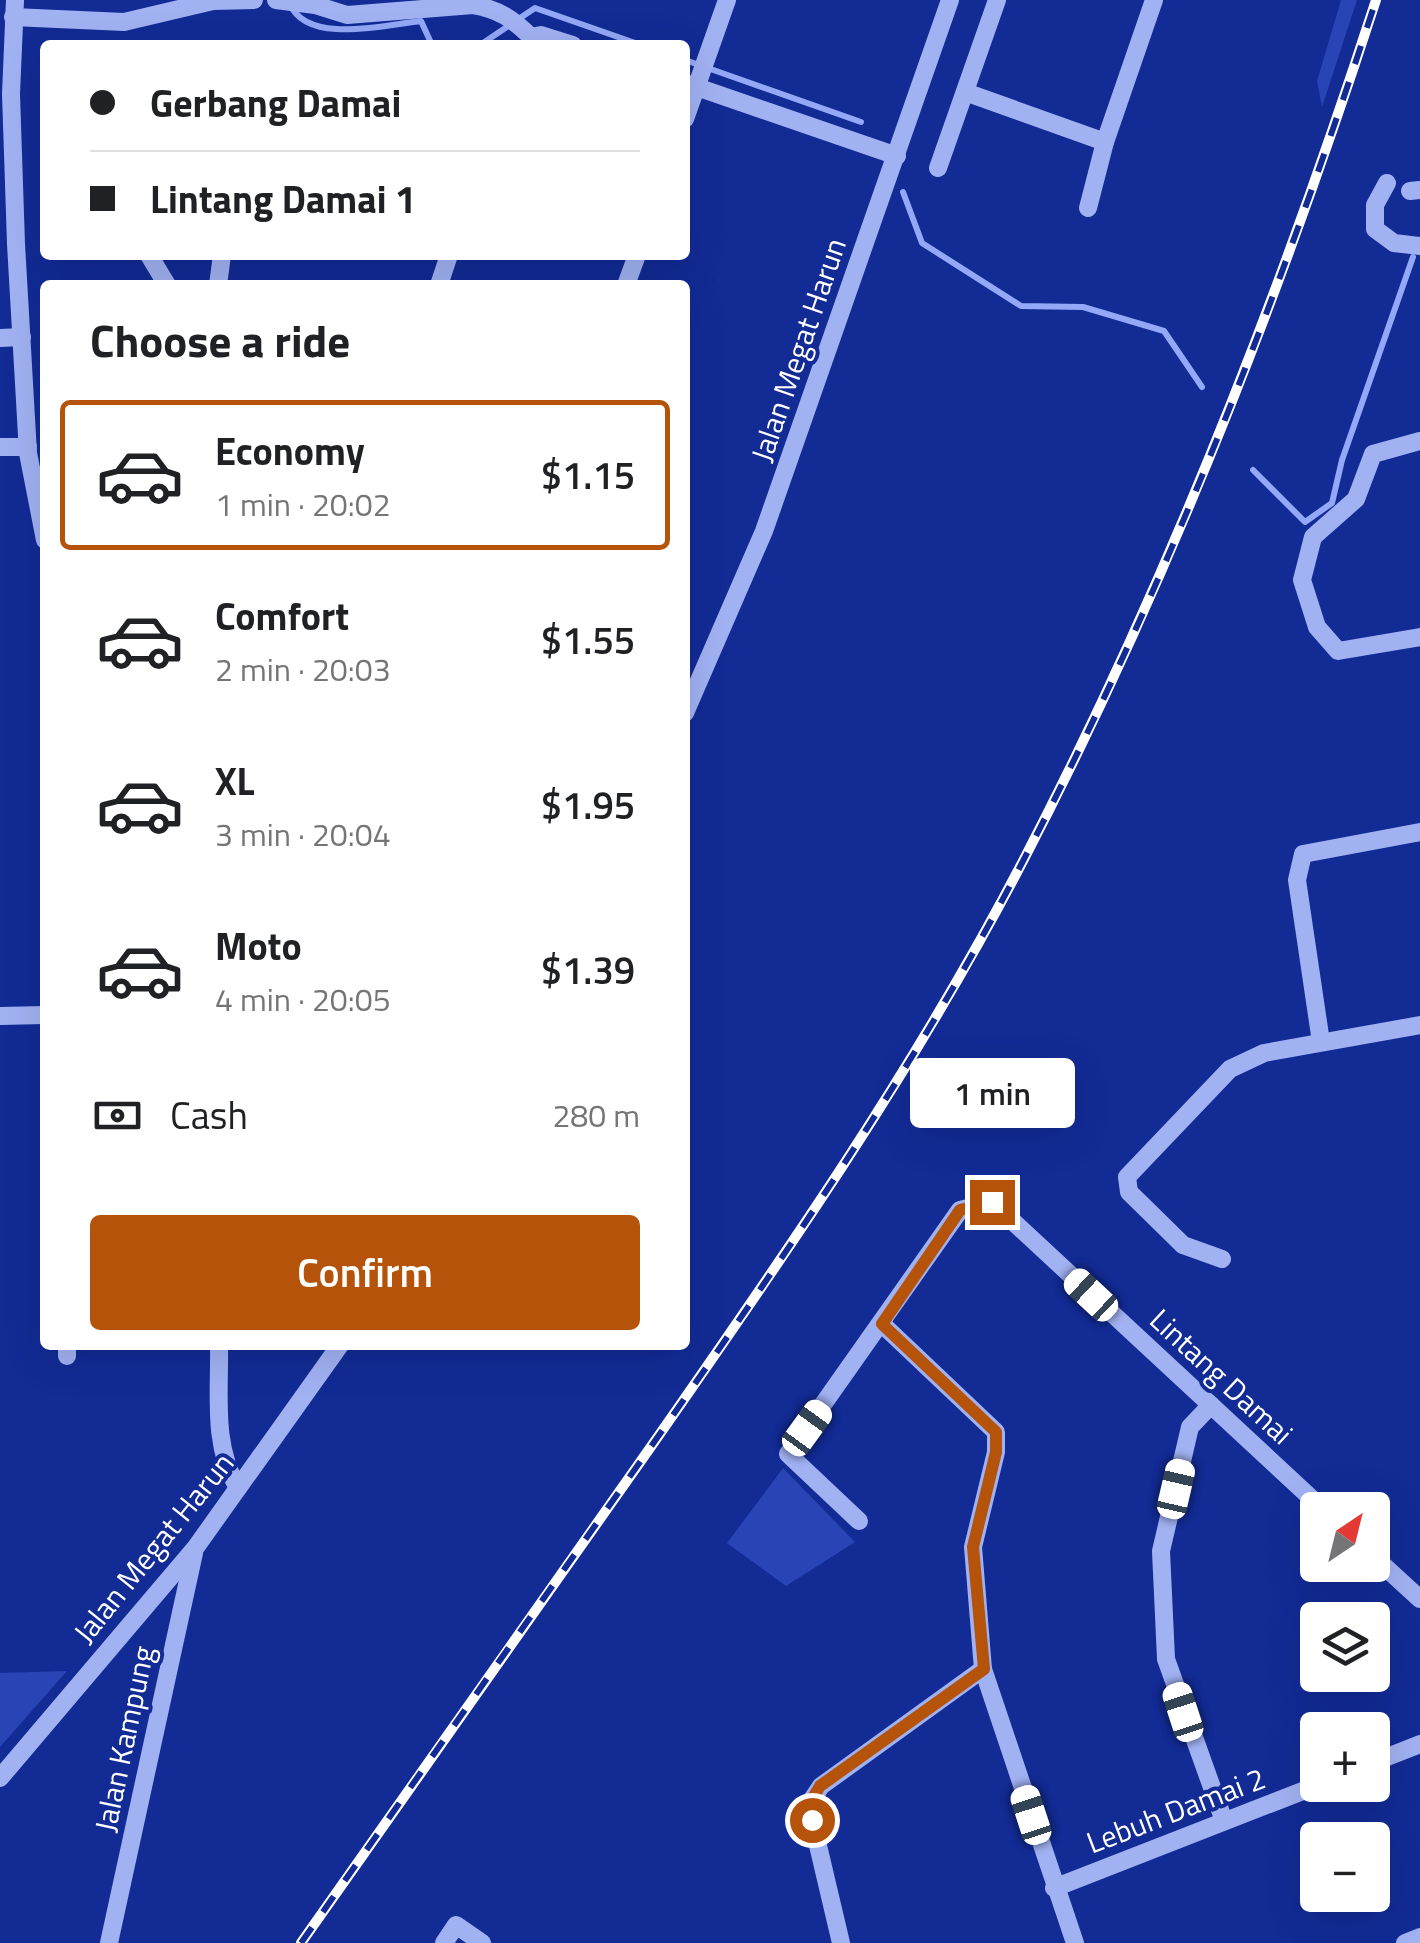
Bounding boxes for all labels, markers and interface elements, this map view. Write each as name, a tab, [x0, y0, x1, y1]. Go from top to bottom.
text: Gerbang Damai	[150, 74, 401, 132]
text: Lintang Damai 1	[150, 170, 416, 228]
street label: Jalan Megat Harun	[738, 232, 858, 468]
text: Choose a ride	[90, 306, 350, 374]
text: Economy	[215, 422, 365, 480]
icon: car	[95, 430, 185, 520]
text: $1.15	[541, 446, 635, 504]
text: 1 min · 20:02	[215, 480, 391, 528]
text: Comfort	[215, 587, 349, 645]
icon: car	[95, 595, 185, 685]
text: $1.55	[541, 611, 635, 669]
text: 2 min · 20:03	[215, 645, 391, 693]
text: XL	[215, 752, 255, 810]
icon: car	[95, 760, 185, 850]
text: $1.95	[541, 776, 635, 834]
text: 3 min · 20:04	[215, 810, 391, 858]
text: Moto	[215, 917, 302, 975]
icon: car	[95, 925, 185, 1015]
text: $1.39	[541, 941, 635, 999]
text: 4 min · 20:05	[215, 975, 391, 1023]
callout: 1 min	[910, 1057, 1074, 1127]
text: 1 min	[954, 1069, 1031, 1117]
text: Cash	[170, 1086, 248, 1144]
icon: cash	[90, 1088, 145, 1143]
text: 280 m	[552, 1091, 640, 1139]
route end	[970, 1180, 1015, 1225]
button: Confirm	[90, 1215, 640, 1330]
car	[1059, 1264, 1123, 1326]
street label: Lintang Damai	[1140, 1297, 1304, 1455]
car	[777, 1395, 837, 1461]
street label: Jalan Megat Harun	[62, 1442, 245, 1653]
car	[1155, 1456, 1197, 1522]
north arrow	[1300, 1492, 1390, 1582]
map controls	[1300, 1492, 1390, 1912]
button: layers	[1300, 1602, 1390, 1692]
street label: Jalan Kampung	[82, 1642, 166, 1836]
car	[1159, 1679, 1207, 1745]
button: +	[1300, 1712, 1390, 1802]
street label: Lebuh Damai 2	[1080, 1755, 1272, 1865]
car	[1007, 1782, 1055, 1848]
route start	[790, 1798, 835, 1843]
button: −	[1300, 1822, 1390, 1912]

